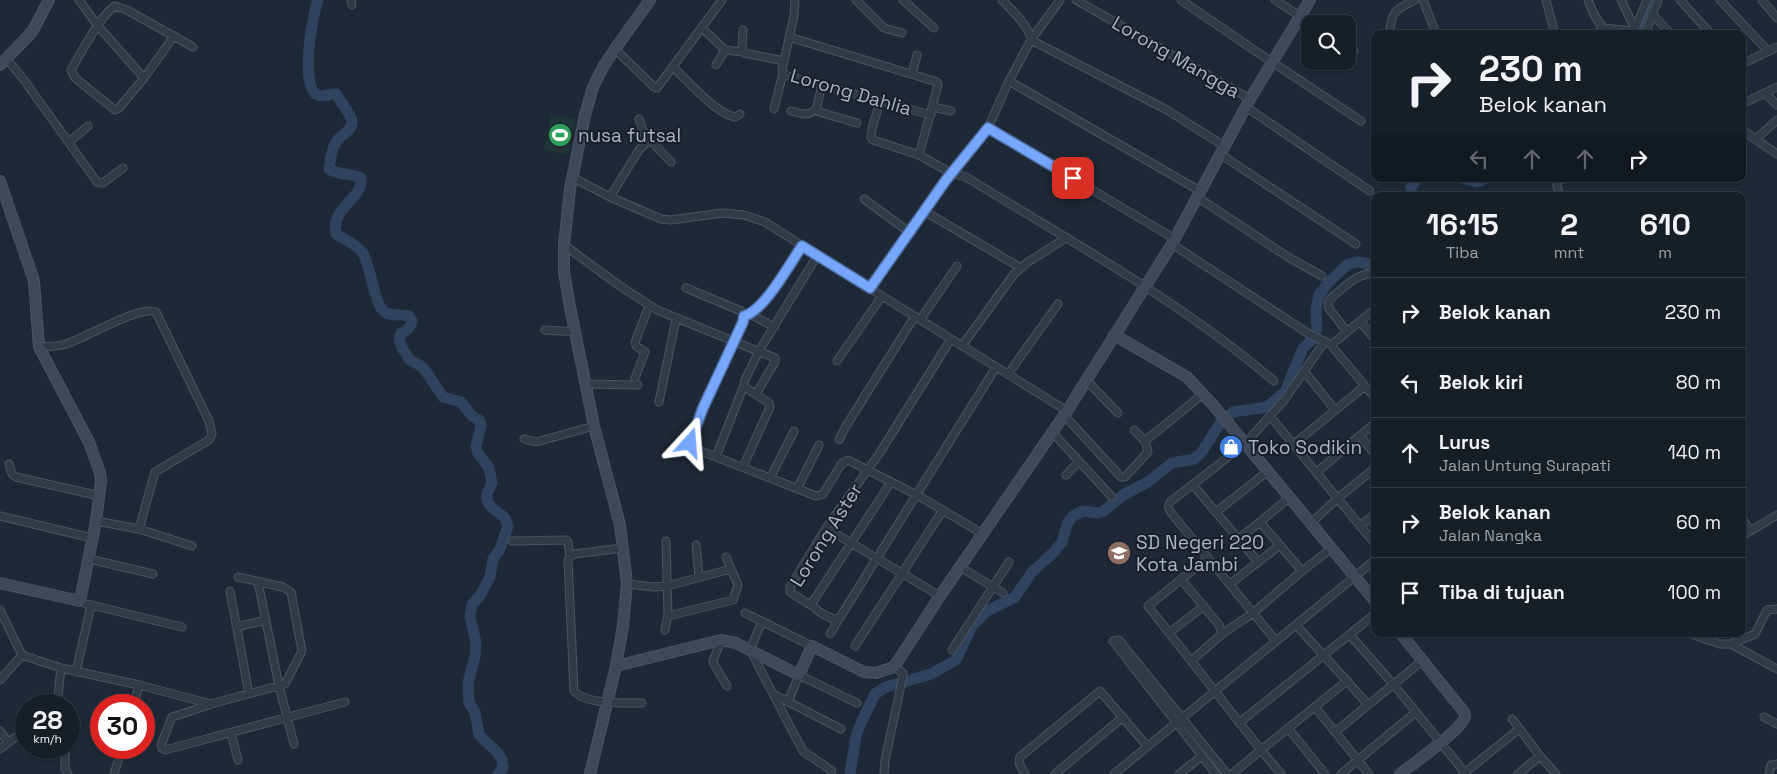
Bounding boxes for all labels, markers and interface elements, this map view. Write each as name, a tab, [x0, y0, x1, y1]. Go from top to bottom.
street label: Lorong Mangga	[1108, 10, 1245, 104]
map controls	[1301, 15, 1356, 70]
button: search	[1301, 15, 1356, 70]
text: 230 m	[1479, 47, 1583, 91]
icon: right	[1396, 50, 1461, 115]
street label: Lorong Dahlia	[788, 63, 914, 121]
text: Belok kanan	[1479, 90, 1607, 118]
sports icon: nusa futsal	[547, 122, 573, 148]
place label: nusa futsal	[578, 123, 681, 148]
icon: left	[1465, 145, 1493, 173]
icon: ahead	[1518, 145, 1546, 173]
icon: ahead	[1571, 145, 1599, 173]
icon: right	[1624, 145, 1652, 173]
pin	[1052, 157, 1094, 199]
icon: arrive	[1059, 164, 1087, 192]
text: 16:15	[1426, 205, 1499, 244]
text: 2	[1560, 205, 1578, 244]
text: 610	[1640, 205, 1691, 244]
text: Tiba	[1446, 242, 1479, 263]
text: mnt	[1554, 242, 1584, 263]
text: m	[1658, 242, 1672, 263]
icon: right	[1396, 299, 1424, 327]
text: Belok kanan	[1439, 300, 1551, 325]
text: 230 m	[1665, 300, 1721, 325]
icon: left	[1396, 369, 1424, 397]
text: Belok kiri	[1439, 370, 1523, 395]
text: 80 m	[1676, 370, 1721, 395]
position arrow	[663, 416, 715, 468]
text: Lurus	[1439, 430, 1490, 455]
shop icon: Toko Sodikin	[1218, 434, 1244, 460]
place label: Toko Sodikin	[1248, 435, 1362, 460]
icon: ahead	[1396, 439, 1424, 467]
text: 140 m	[1668, 440, 1721, 465]
text: Jalan Untung Surapati	[1439, 455, 1611, 476]
street label: Lorong Aster	[784, 478, 868, 592]
text: Belok kanan	[1439, 500, 1551, 525]
icon: right	[1396, 509, 1424, 537]
text: 60 m	[1676, 510, 1721, 535]
text: Jalan Nangka	[1439, 525, 1542, 546]
place label: SD Negeri 220 Kota Jambi	[1136, 530, 1264, 577]
school or university icon: SD Negeri 220 Kota Jambi	[1106, 540, 1132, 566]
icon: arrive	[1396, 579, 1424, 607]
text: Tiba di tujuan	[1439, 580, 1565, 605]
text: 100 m	[1667, 580, 1721, 605]
speed limit sign: 30	[90, 694, 155, 759]
text: 28	[33, 704, 62, 736]
text: km/h	[33, 731, 62, 747]

